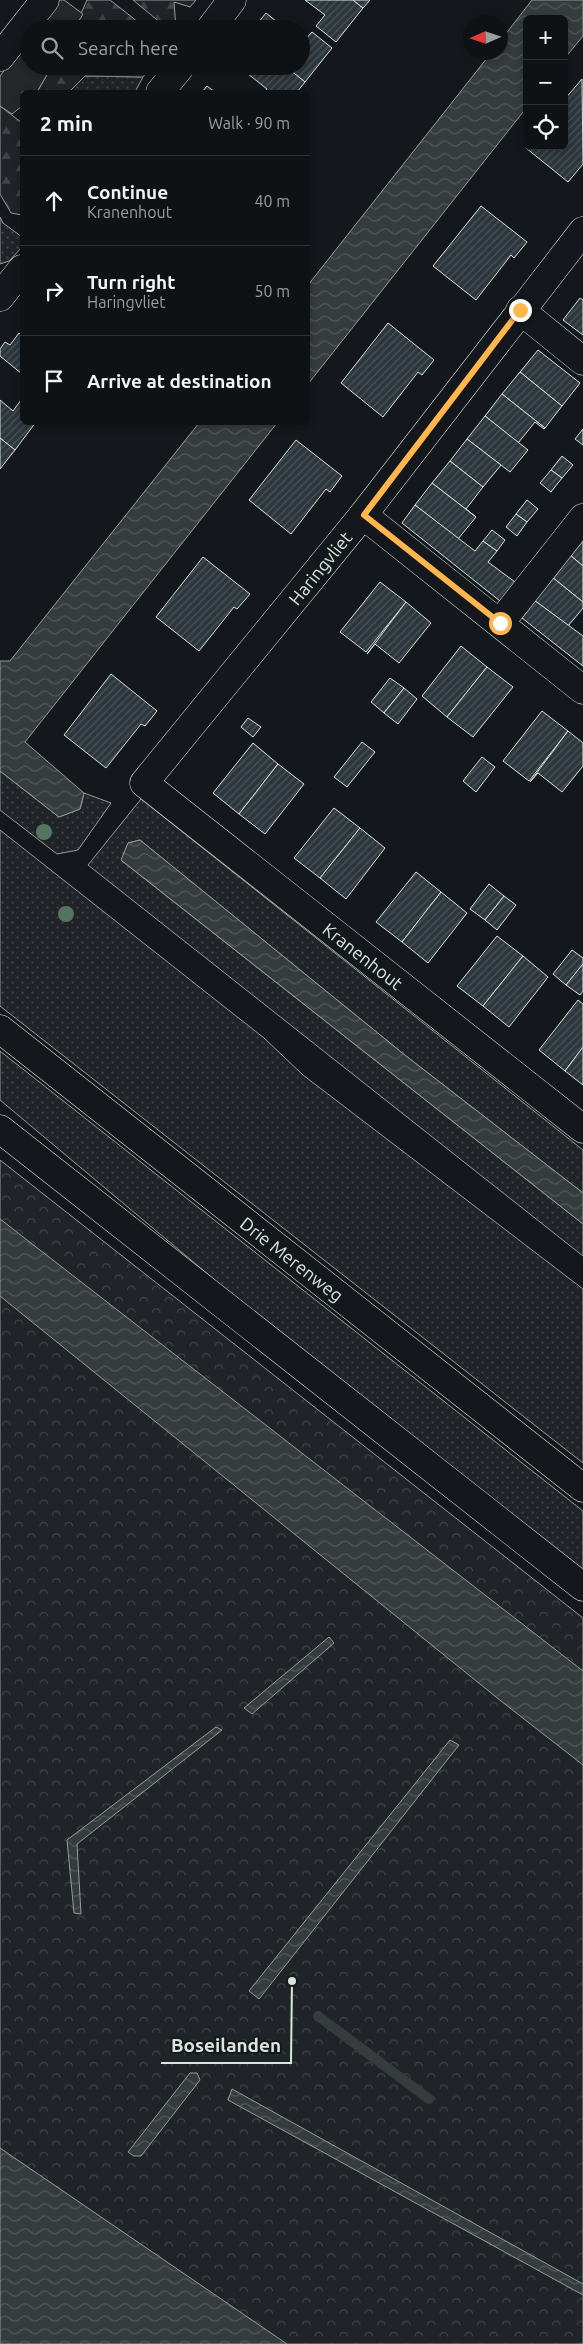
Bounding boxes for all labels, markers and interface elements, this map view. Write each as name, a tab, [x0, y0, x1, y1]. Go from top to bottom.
north arrow	[463, 15, 508, 60]
map controls	[523, 15, 568, 150]
button: +	[523, 15, 568, 60]
search box	[20, 20, 310, 75]
icon: search	[38, 34, 66, 62]
text: Search here	[78, 37, 178, 59]
button: −	[523, 60, 568, 105]
button: locate	[523, 105, 568, 150]
text: 2 min	[40, 111, 93, 135]
text: Walk · 90 m	[208, 114, 290, 132]
text: Continue	[87, 181, 168, 203]
icon: ahead	[40, 187, 68, 215]
text: 40 m	[254, 192, 290, 210]
text: Kranenhout	[87, 203, 172, 221]
text: Turn right	[87, 271, 175, 293]
icon: right	[40, 277, 68, 305]
text: 50 m	[254, 282, 290, 300]
text: Haringvliet	[87, 293, 166, 311]
route end	[509, 299, 532, 322]
icon: arrive	[40, 367, 68, 395]
text: Arrive at destination	[87, 370, 272, 392]
street label: Haringvliet	[284, 527, 356, 609]
route start	[489, 612, 512, 635]
street label: Kranenhout	[319, 919, 407, 993]
street label: Drie Merenweg	[237, 1213, 347, 1305]
callout: Boseilanden	[161, 2029, 291, 2063]
text: Boseilanden	[171, 2034, 281, 2056]

